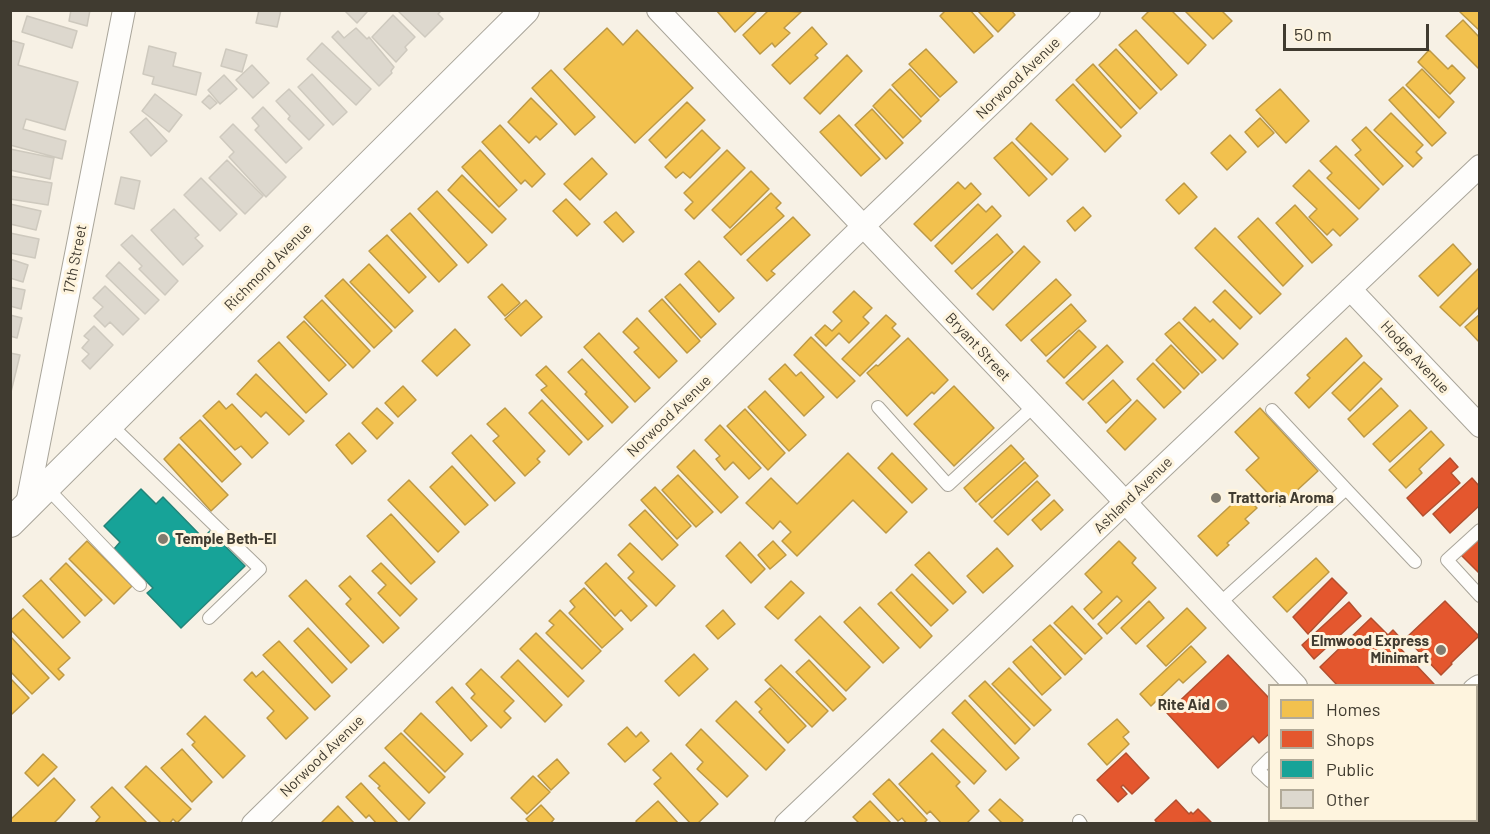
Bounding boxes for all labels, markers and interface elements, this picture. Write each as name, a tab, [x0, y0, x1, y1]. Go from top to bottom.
scale bar	[1286, 12, 1432, 50]
text: 50 m	[1294, 23, 1332, 45]
street label: Norwood Avenue	[972, 33, 1064, 123]
street label: Richmond Avenue	[221, 220, 315, 314]
street label: 17th Street	[60, 223, 90, 295]
street label: Bryant Street	[942, 309, 1014, 385]
street label: Hodge Avenue	[1377, 317, 1453, 397]
street label: Norwood Avenue	[623, 371, 715, 461]
street label: Ashland Avenue	[1090, 453, 1176, 537]
place label: Trattoria Aroma	[1228, 489, 1334, 507]
marker: Trattoria Aroma	[1209, 491, 1223, 505]
place label: Temple Beth-El	[175, 530, 276, 548]
marker: Temple Beth-El	[156, 532, 170, 546]
place label: Elmwood Express Minimart	[1311, 632, 1429, 667]
marker: Elmwood Express Minimart	[1434, 643, 1448, 657]
legend	[1268, 684, 1478, 822]
place label: Rite Aid	[1158, 696, 1210, 714]
marker: Rite Aid	[1215, 698, 1229, 712]
text: Homes	[1326, 698, 1380, 720]
street label: Norwood Avenue	[276, 711, 368, 801]
text: Shops	[1326, 728, 1375, 750]
text: Public	[1326, 758, 1374, 780]
text: Other	[1326, 788, 1369, 810]

